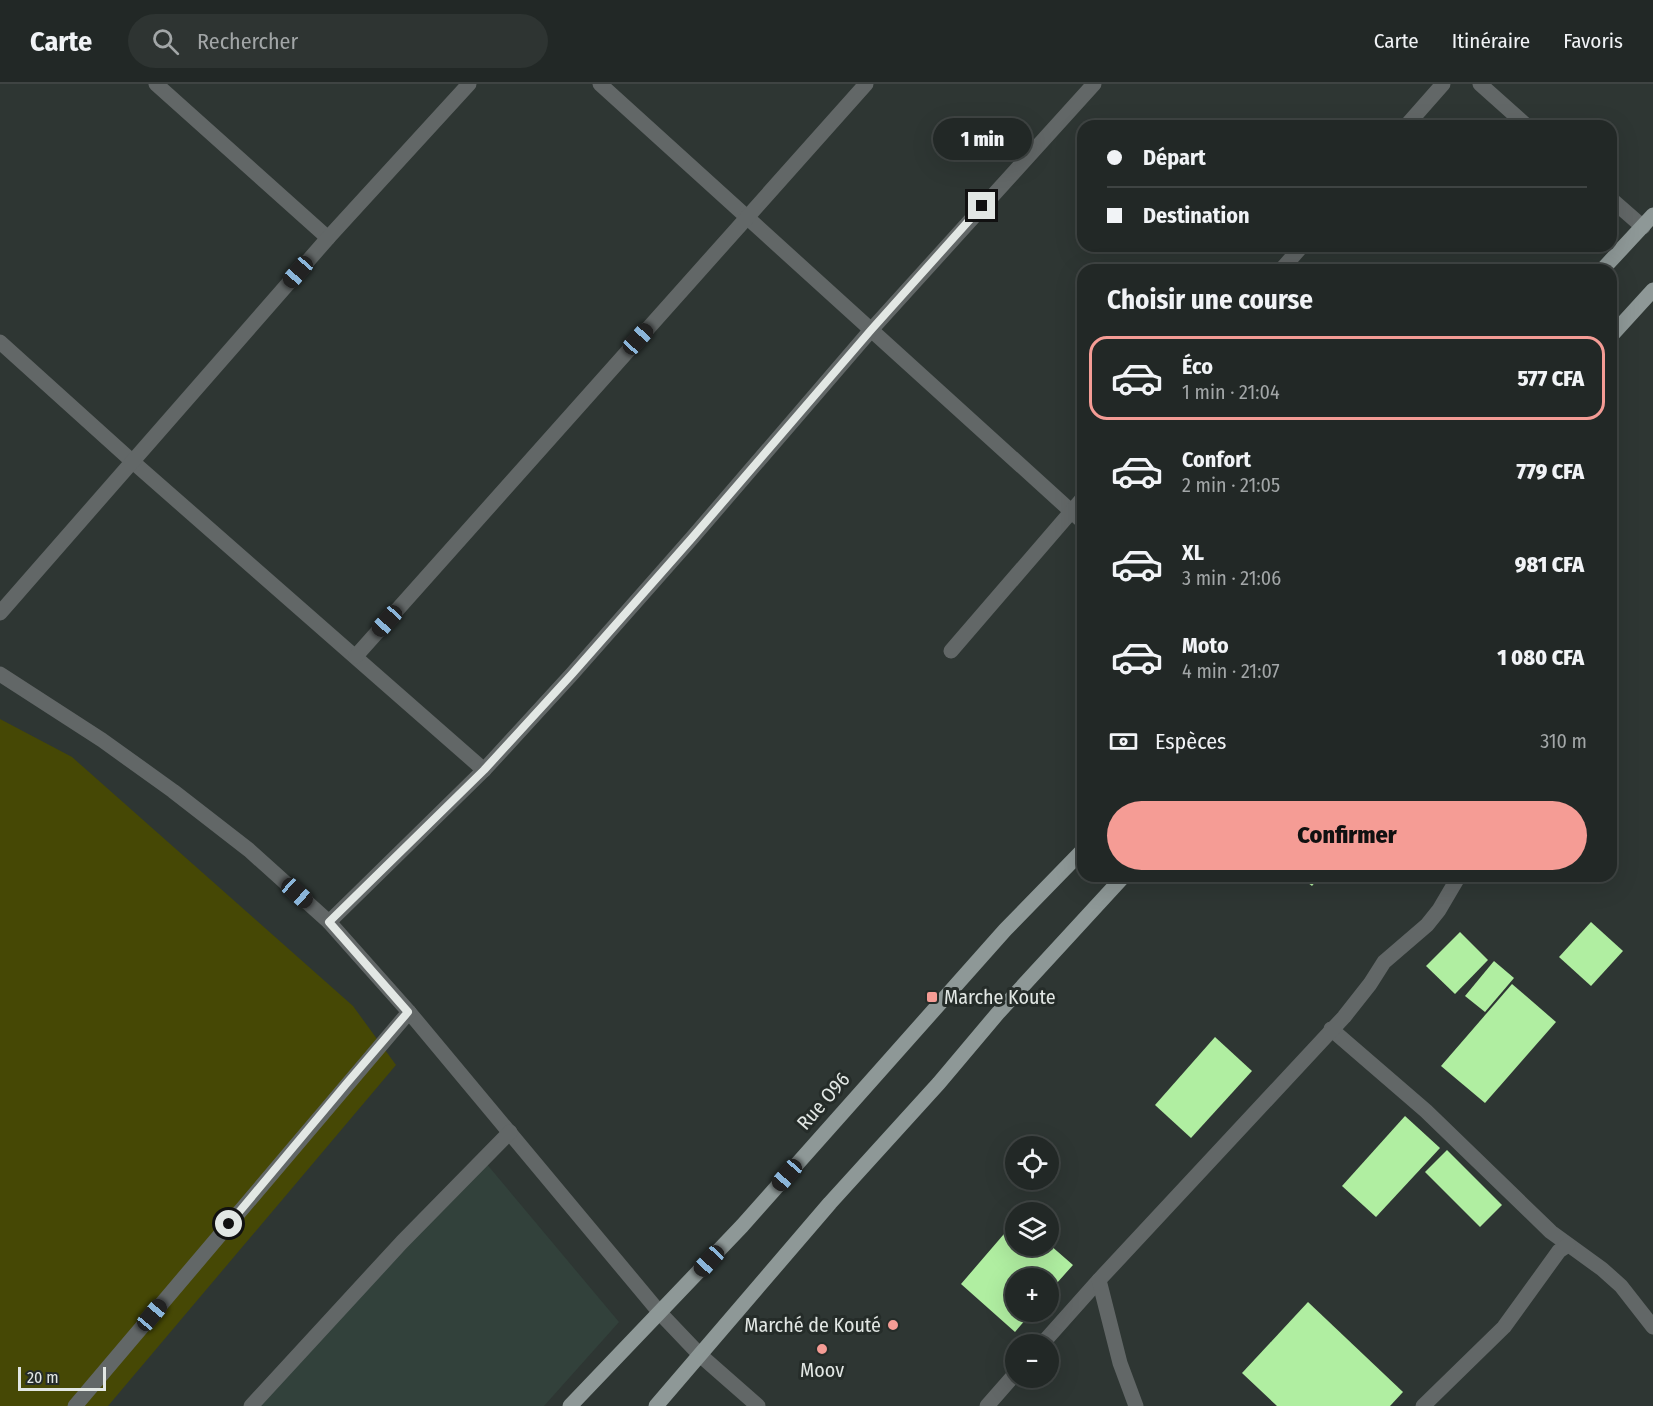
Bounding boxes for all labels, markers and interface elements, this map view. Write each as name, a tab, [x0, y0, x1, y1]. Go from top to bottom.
search box	[128, 14, 548, 68]
text: Carte	[30, 25, 92, 58]
icon: search	[149, 25, 182, 58]
text: Rechercher	[197, 28, 298, 55]
text: Carte	[1374, 28, 1419, 54]
text: Itinéraire	[1452, 28, 1530, 54]
text: Favoris	[1563, 28, 1623, 54]
callout: 1 min	[932, 119, 1032, 161]
text: 1 min	[961, 127, 1004, 151]
text: Départ	[1143, 144, 1206, 171]
route end	[968, 192, 995, 219]
text: Destination	[1143, 202, 1250, 229]
car	[279, 253, 317, 291]
text: Choisir une course	[1107, 284, 1313, 316]
car	[619, 320, 657, 358]
icon: car	[1110, 351, 1164, 405]
text: Éco	[1182, 353, 1213, 380]
text: 577 CFA	[1518, 365, 1584, 392]
text: 1 min · 21:04	[1182, 380, 1280, 404]
icon: car	[1110, 444, 1164, 498]
text: Confort	[1182, 446, 1251, 473]
text: 779 CFA	[1517, 458, 1584, 485]
text: 2 min · 21:05	[1182, 473, 1280, 497]
icon: car	[1110, 537, 1164, 591]
text: XL	[1182, 539, 1204, 566]
text: 981 CFA	[1515, 551, 1584, 578]
text: 3 min · 21:06	[1182, 566, 1281, 590]
car	[368, 602, 406, 640]
icon: car	[1110, 630, 1164, 684]
text: Moto	[1182, 632, 1229, 659]
text: 1 080 CFA	[1497, 644, 1584, 671]
text: 4 min · 21:07	[1182, 659, 1280, 683]
icon: cash	[1107, 725, 1140, 758]
text: Espèces	[1155, 728, 1226, 755]
text: 310 m	[1540, 729, 1587, 753]
button: Confirmer	[1107, 801, 1587, 870]
car	[278, 874, 316, 912]
place label: Marche Koute	[944, 985, 1056, 1009]
marker: Marche Koute	[925, 990, 939, 1004]
street label: Rue O96	[792, 1067, 854, 1135]
map controls	[1005, 1136, 1059, 1388]
button: locate	[1005, 1136, 1059, 1190]
car	[768, 1156, 806, 1194]
button: layers	[1005, 1202, 1059, 1256]
route start	[215, 1210, 242, 1237]
car	[690, 1242, 728, 1280]
button: +	[1005, 1268, 1059, 1322]
car	[134, 1295, 170, 1335]
place label: Marché de Kouté	[744, 1313, 881, 1337]
marker: Marché de Kouté	[886, 1318, 900, 1332]
button: −	[1005, 1334, 1059, 1388]
marker: Moov	[815, 1342, 829, 1356]
place label: Moov	[800, 1358, 844, 1382]
scale bar	[18, 1364, 106, 1392]
text: 20 m	[27, 1368, 58, 1387]

